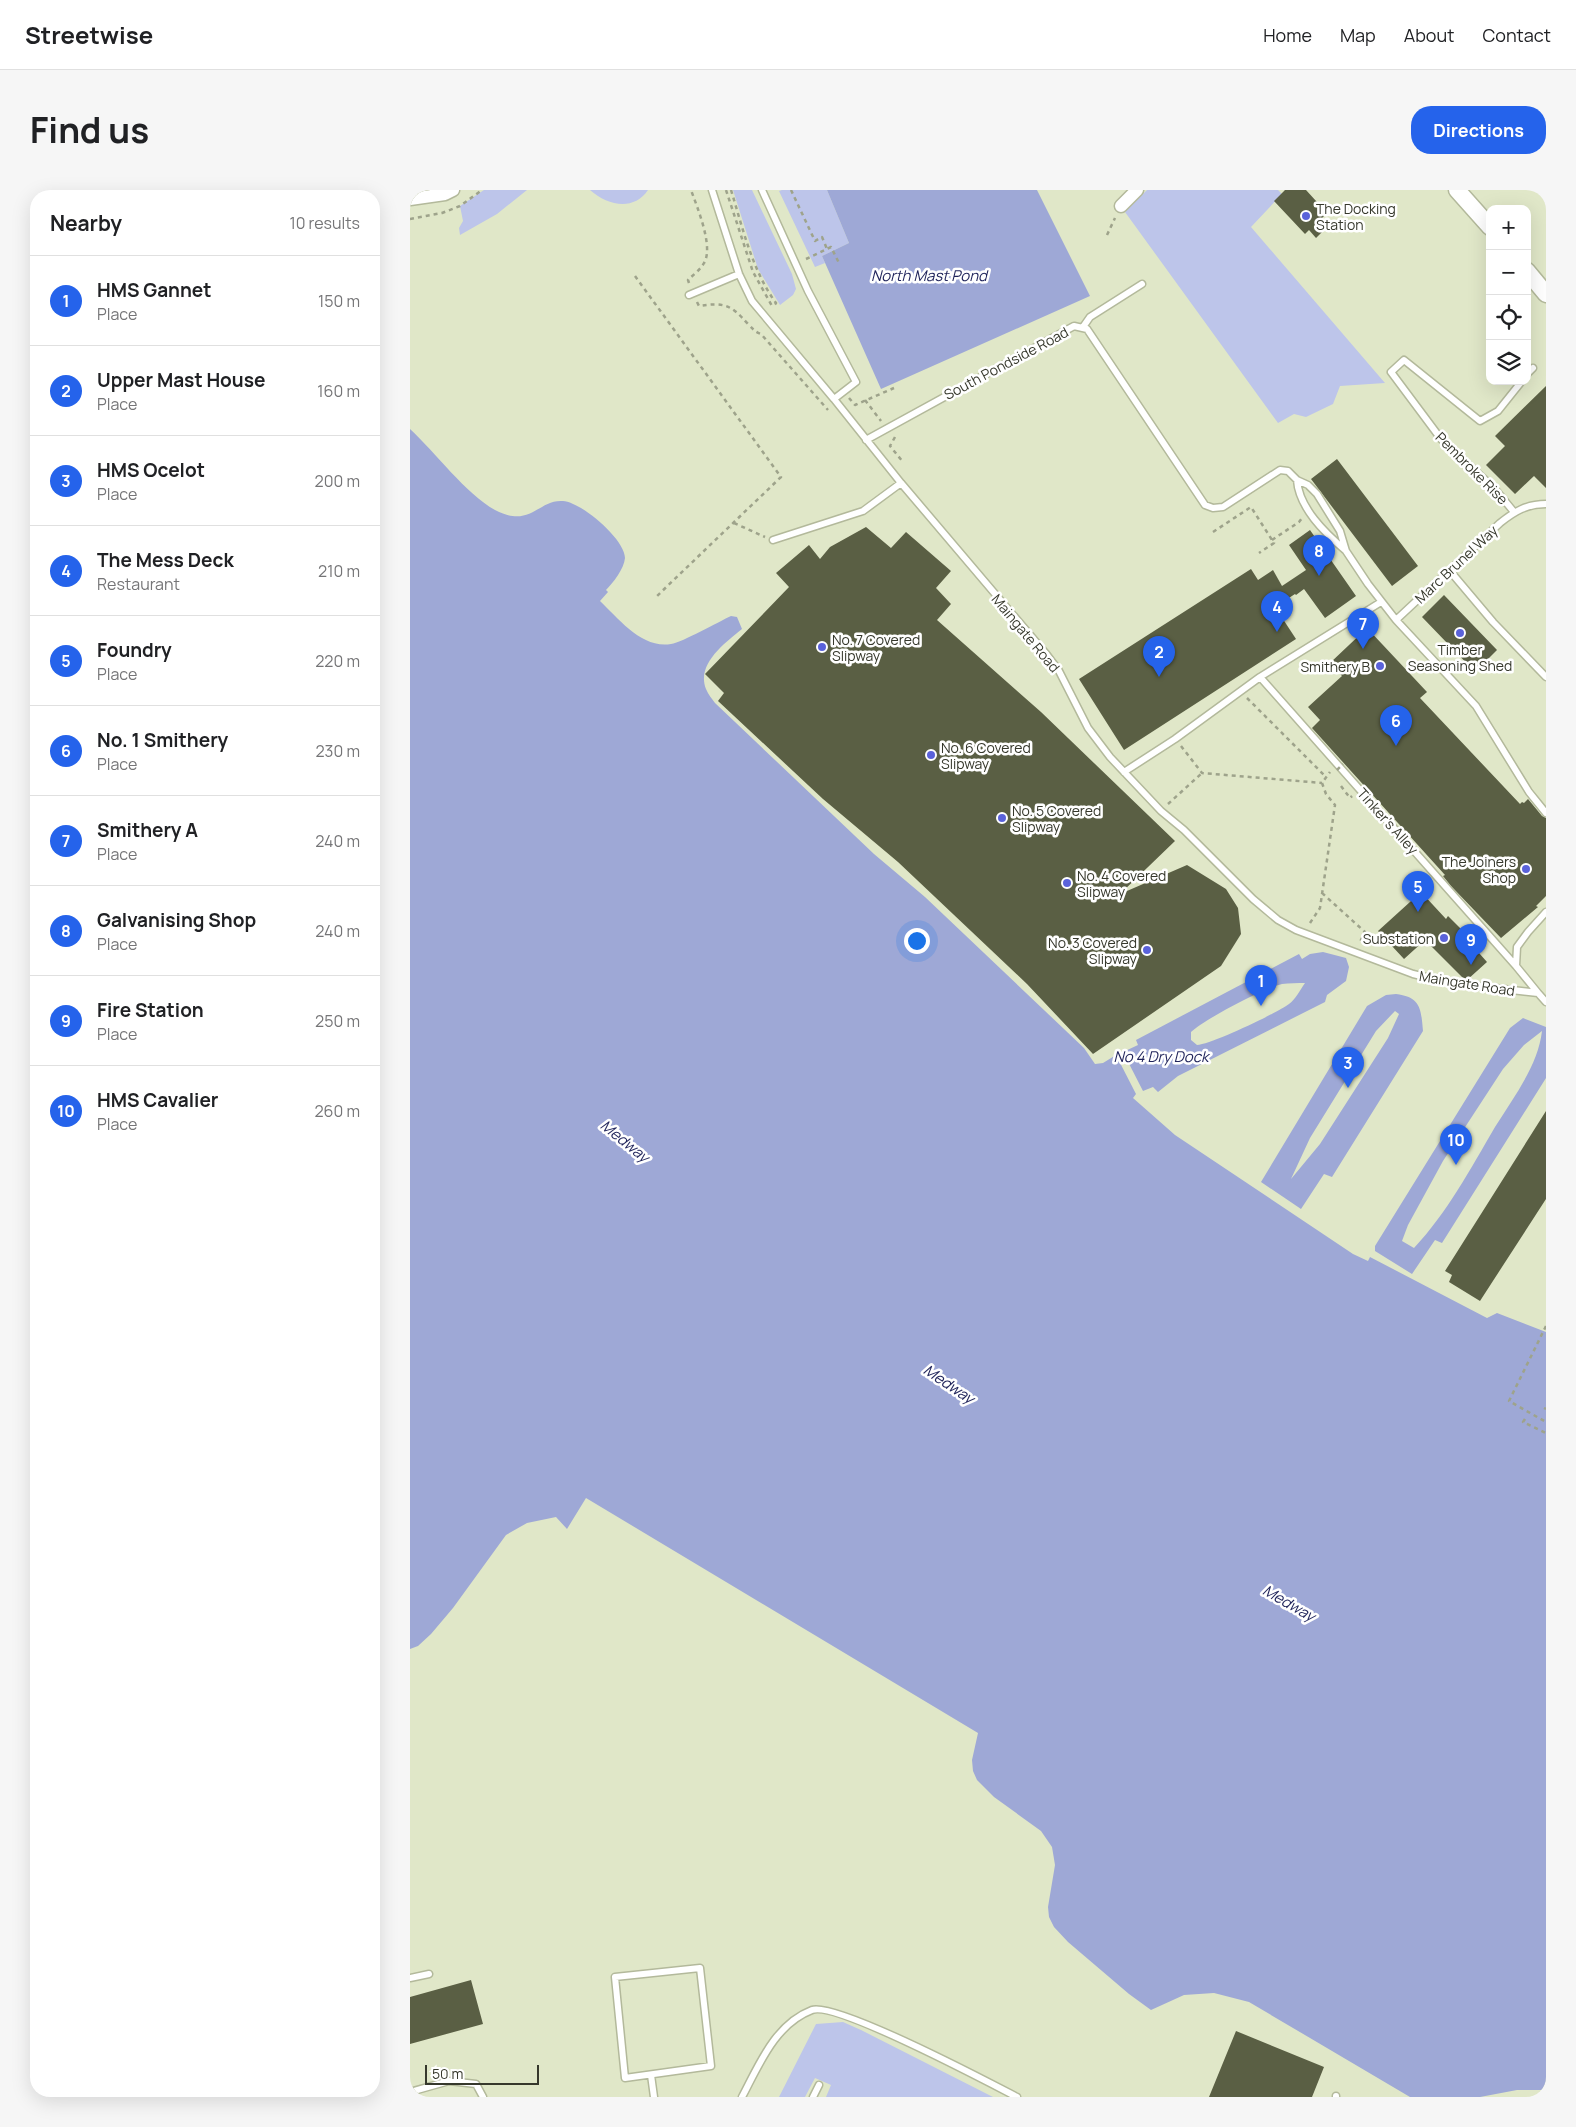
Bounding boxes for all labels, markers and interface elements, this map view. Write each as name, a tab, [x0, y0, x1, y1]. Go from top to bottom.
text: Streetwise	[25, 18, 153, 51]
text: Home	[1263, 23, 1312, 47]
text: Map	[1340, 23, 1376, 47]
text: About	[1404, 23, 1454, 47]
text: Contact	[1482, 23, 1551, 47]
text: Find us	[30, 106, 149, 154]
button: Directions	[1411, 106, 1546, 154]
place label: The Docking Station	[1316, 199, 1396, 234]
map controls	[1486, 205, 1531, 385]
button: +	[1486, 205, 1531, 250]
text: Nearby	[50, 209, 122, 237]
marker: The Docking Station	[1300, 210, 1312, 222]
text: 10 results	[289, 212, 360, 234]
button: −	[1486, 250, 1531, 295]
water label: North Mast Pond	[871, 265, 989, 286]
text: HMS Gannet	[97, 277, 211, 303]
text: 1	[62, 290, 70, 312]
text: 150 m	[318, 290, 360, 312]
button: locate	[1486, 295, 1531, 340]
text: Place	[97, 303, 137, 325]
street label: South Pondside Road	[940, 322, 1072, 404]
button: layers	[1486, 340, 1531, 385]
text: Upper Mast House	[97, 367, 265, 393]
text: 2	[61, 380, 71, 402]
text: 160 m	[317, 380, 360, 402]
text: Place	[97, 393, 137, 415]
street label: Pembroke Rise	[1432, 428, 1512, 508]
text: HMS Ocelot	[97, 457, 205, 483]
text: 3	[61, 470, 71, 492]
text: 200 m	[315, 470, 360, 492]
text: Place	[97, 483, 137, 505]
street label: Marc Brunel Way	[1411, 520, 1502, 607]
pin: 8	[1303, 535, 1335, 576]
text: The Mess Deck	[97, 547, 234, 573]
text: 4	[61, 560, 71, 582]
text: 210 m	[318, 560, 360, 582]
text: Restaurant	[97, 573, 180, 595]
street label: Maingate Road	[988, 590, 1064, 676]
pin: 4	[1261, 591, 1293, 632]
pin: 7	[1347, 608, 1379, 649]
marker: Timber Seasoning Shed	[1454, 627, 1466, 639]
place label: No. 7 Covered Slipway	[832, 630, 920, 665]
pin: 2	[1143, 636, 1175, 677]
text: Foundry	[97, 637, 172, 663]
place label: Timber Seasoning Shed	[1408, 640, 1512, 675]
marker: No. 7 Covered Slipway	[816, 641, 828, 653]
text: 5	[61, 650, 71, 672]
text: 220 m	[315, 650, 360, 672]
place label: Smithery B	[1300, 657, 1370, 676]
marker: Smithery B	[1374, 660, 1386, 672]
text: Place	[97, 663, 137, 685]
pin: 6	[1380, 705, 1412, 746]
text: No. 1 Smithery	[97, 727, 228, 753]
place label: No. 6 Covered Slipway	[941, 738, 1031, 773]
text: 6	[61, 740, 71, 762]
text: 230 m	[316, 740, 360, 762]
marker: No. 6 Covered Slipway	[925, 749, 937, 761]
text: Place	[97, 753, 137, 775]
street label: Tinker's Alley	[1353, 784, 1423, 859]
place label: No. 5 Covered Slipway	[1012, 801, 1101, 836]
marker: No. 5 Covered Slipway	[996, 812, 1008, 824]
text: Smithery A	[97, 817, 198, 843]
text: 7	[62, 830, 70, 852]
text: 240 m	[315, 830, 360, 852]
text: Place	[97, 843, 137, 865]
place label: The Joiners Shop	[1442, 852, 1516, 887]
marker: The Joiners Shop	[1520, 863, 1532, 875]
place label: No. 4 Covered Slipway	[1077, 866, 1166, 901]
pin: 5	[1402, 871, 1434, 912]
marker: No. 4 Covered Slipway	[1061, 877, 1073, 889]
text: Galvanising Shop	[97, 907, 256, 933]
text: 8	[61, 920, 71, 942]
text: 240 m	[315, 920, 360, 942]
pin: 9	[1455, 924, 1487, 965]
your location	[904, 928, 930, 954]
place label: Substation	[1363, 929, 1434, 948]
marker: Substation	[1438, 932, 1450, 944]
text: Place	[97, 933, 137, 955]
place label: No. 3 Covered Slipway	[1048, 933, 1138, 968]
marker: No. 3 Covered Slipway	[1141, 944, 1153, 956]
pin: 1	[1245, 965, 1277, 1006]
street label: Maingate Road	[1418, 966, 1516, 1000]
text: Fire Station	[97, 997, 204, 1023]
text: 9	[61, 1010, 71, 1032]
text: 250 m	[315, 1010, 360, 1032]
text: Place	[97, 1023, 137, 1045]
water label: No 4 Dry Dock	[1114, 1046, 1211, 1067]
pin: 3	[1332, 1047, 1364, 1088]
text: HMS Cavalier	[97, 1087, 218, 1113]
text: 10	[57, 1100, 75, 1122]
text: 260 m	[314, 1100, 360, 1122]
text: Place	[97, 1113, 137, 1135]
water label: Medway	[596, 1115, 655, 1168]
pin: 10	[1440, 1124, 1472, 1165]
water label: Medway	[919, 1359, 980, 1410]
water label: Medway	[1259, 1580, 1321, 1627]
scale bar	[425, 2062, 539, 2085]
text: 50 m	[432, 2064, 463, 2083]

